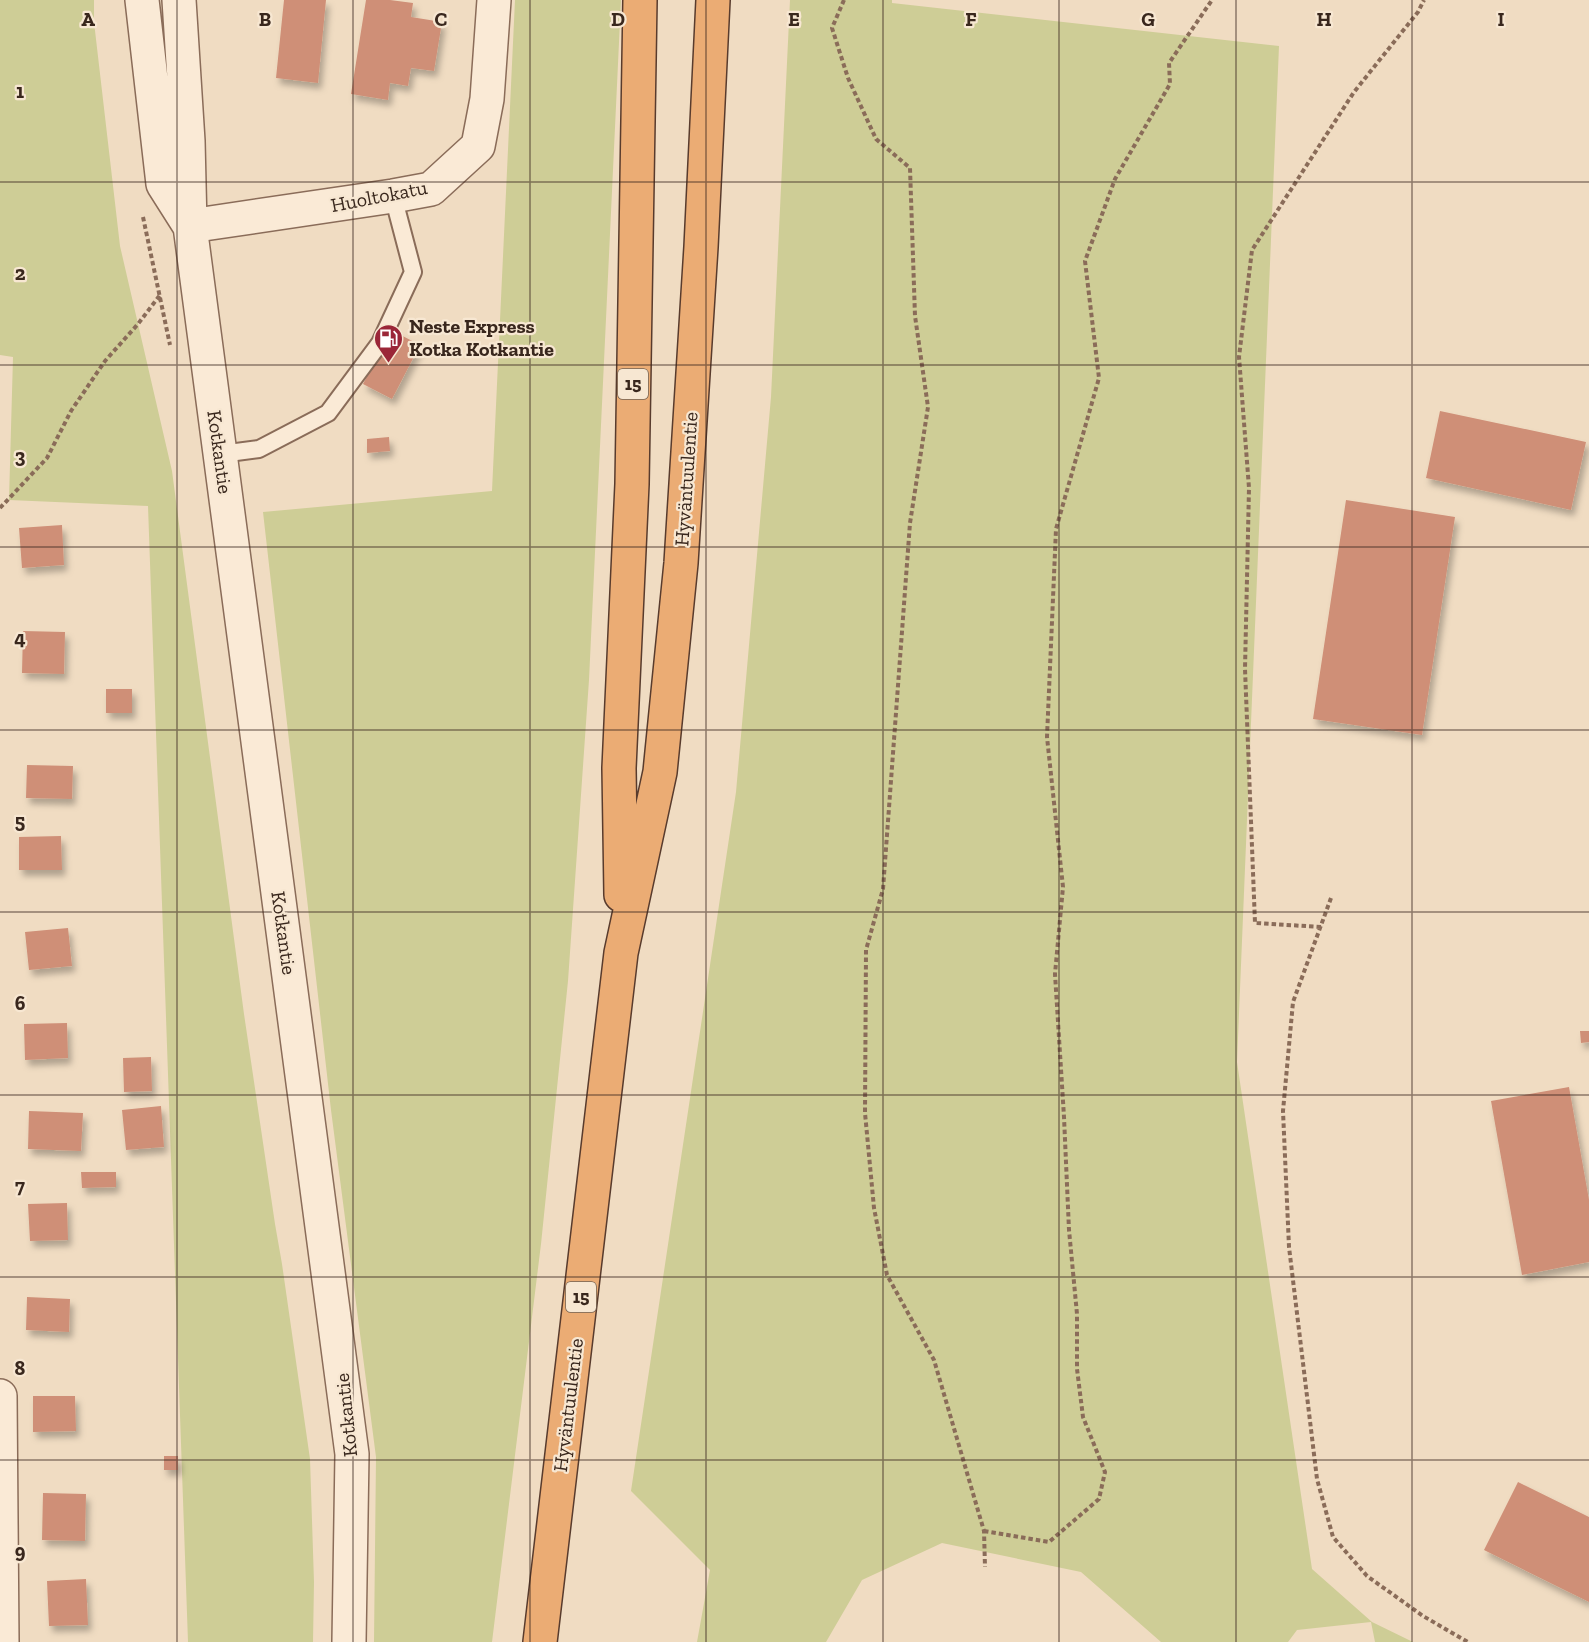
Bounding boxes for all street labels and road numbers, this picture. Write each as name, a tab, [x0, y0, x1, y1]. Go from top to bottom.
street label: Huoltokatu	[329, 175, 429, 217]
road number: 15	[618, 369, 648, 399]
street label: Kotkantie	[202, 409, 238, 495]
street label: Hyväntuulentie	[669, 411, 703, 547]
street label: Kotkantie	[266, 890, 302, 976]
road number: 15	[566, 1282, 596, 1312]
street label: Hyväntuulentie	[548, 1337, 588, 1473]
street label: Kotkantie	[330, 1372, 362, 1458]

